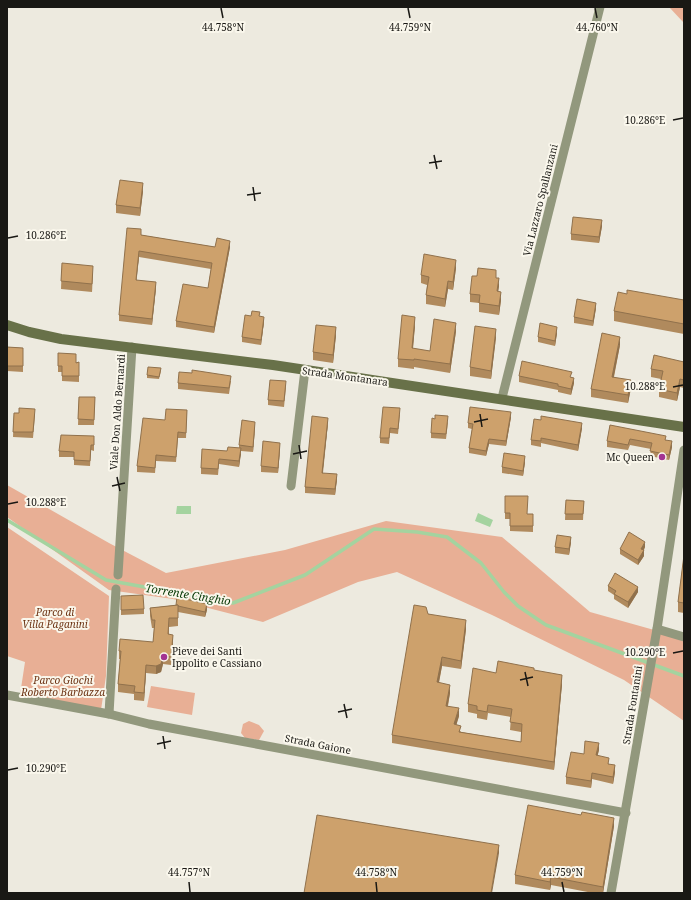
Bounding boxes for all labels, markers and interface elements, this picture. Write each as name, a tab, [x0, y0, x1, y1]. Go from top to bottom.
text: 44.758°N	[202, 20, 244, 34]
text: 44.759°N	[389, 20, 431, 34]
text: 44.760°N	[576, 20, 618, 34]
text: 10.286°E	[625, 113, 665, 127]
street label: Via Lazzaro Spallanzani	[519, 142, 561, 257]
text: 10.286°E	[26, 228, 66, 242]
street label: Viale Don Aldo Bernardi	[106, 353, 128, 470]
street label: Strada Montanara	[301, 363, 389, 389]
text: 10.288°E	[625, 379, 665, 393]
place label: Mc Queen	[606, 450, 655, 464]
marker: Mc Queen	[657, 452, 667, 462]
text: 10.288°E	[26, 495, 66, 509]
water label: Torrente Cinghio	[144, 580, 232, 608]
park label: Parco di Villa Paganini	[22, 605, 88, 631]
place label: Pieve dei Santi Ippolito e Cassiano	[172, 644, 262, 670]
text: 10.290°E	[625, 645, 665, 659]
marker: Pieve dei Santi Ippolito e Cassiano	[159, 652, 169, 662]
street label: Strada Fontanini	[619, 664, 645, 745]
park label: Parco Giochi Roberto Barbazza	[20, 673, 105, 699]
street label: Strada Gaione	[284, 731, 352, 757]
text: 10.290°E	[26, 761, 66, 775]
text: 44.757°N	[168, 865, 210, 879]
text: 44.758°N	[355, 865, 397, 879]
text: 44.759°N	[541, 865, 583, 879]

